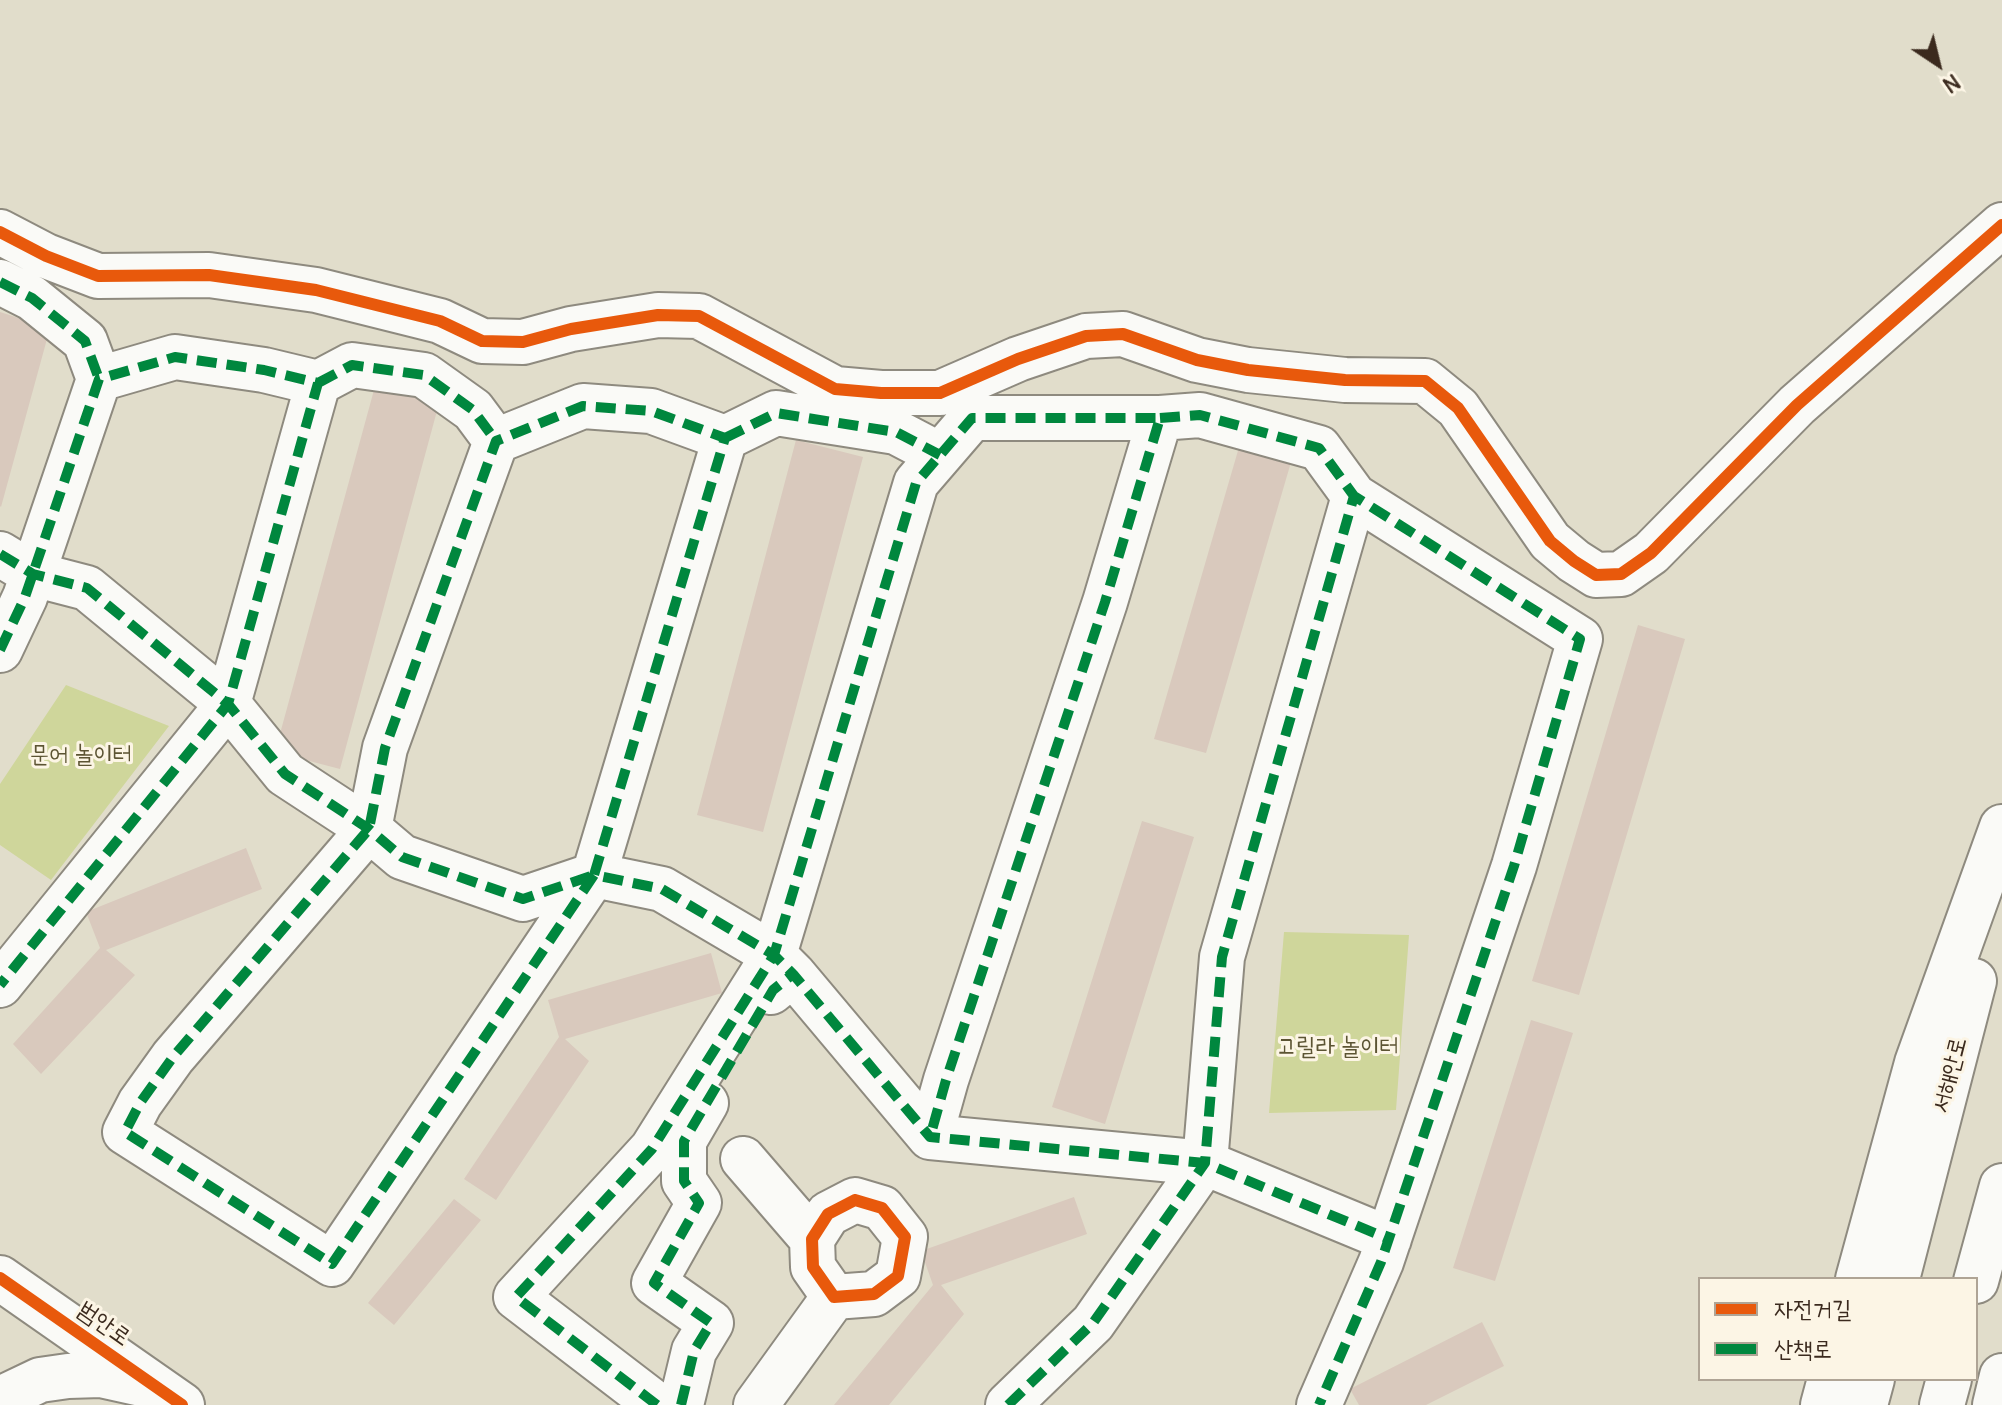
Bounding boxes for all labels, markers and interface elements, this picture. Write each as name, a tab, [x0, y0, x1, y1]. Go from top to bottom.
north arrow	[1898, 24, 1978, 104]
text: N	[1938, 68, 1966, 99]
park label: 문어 놀이터	[30, 741, 132, 769]
park label: 고릴라 놀이터	[1277, 1033, 1399, 1061]
street label: 서해안로	[1927, 1034, 1973, 1116]
legend	[1698, 1277, 1978, 1381]
text: 자전거길	[1774, 1293, 1851, 1323]
street label: 범안로	[72, 1296, 136, 1352]
text: 산책로	[1774, 1333, 1832, 1363]

